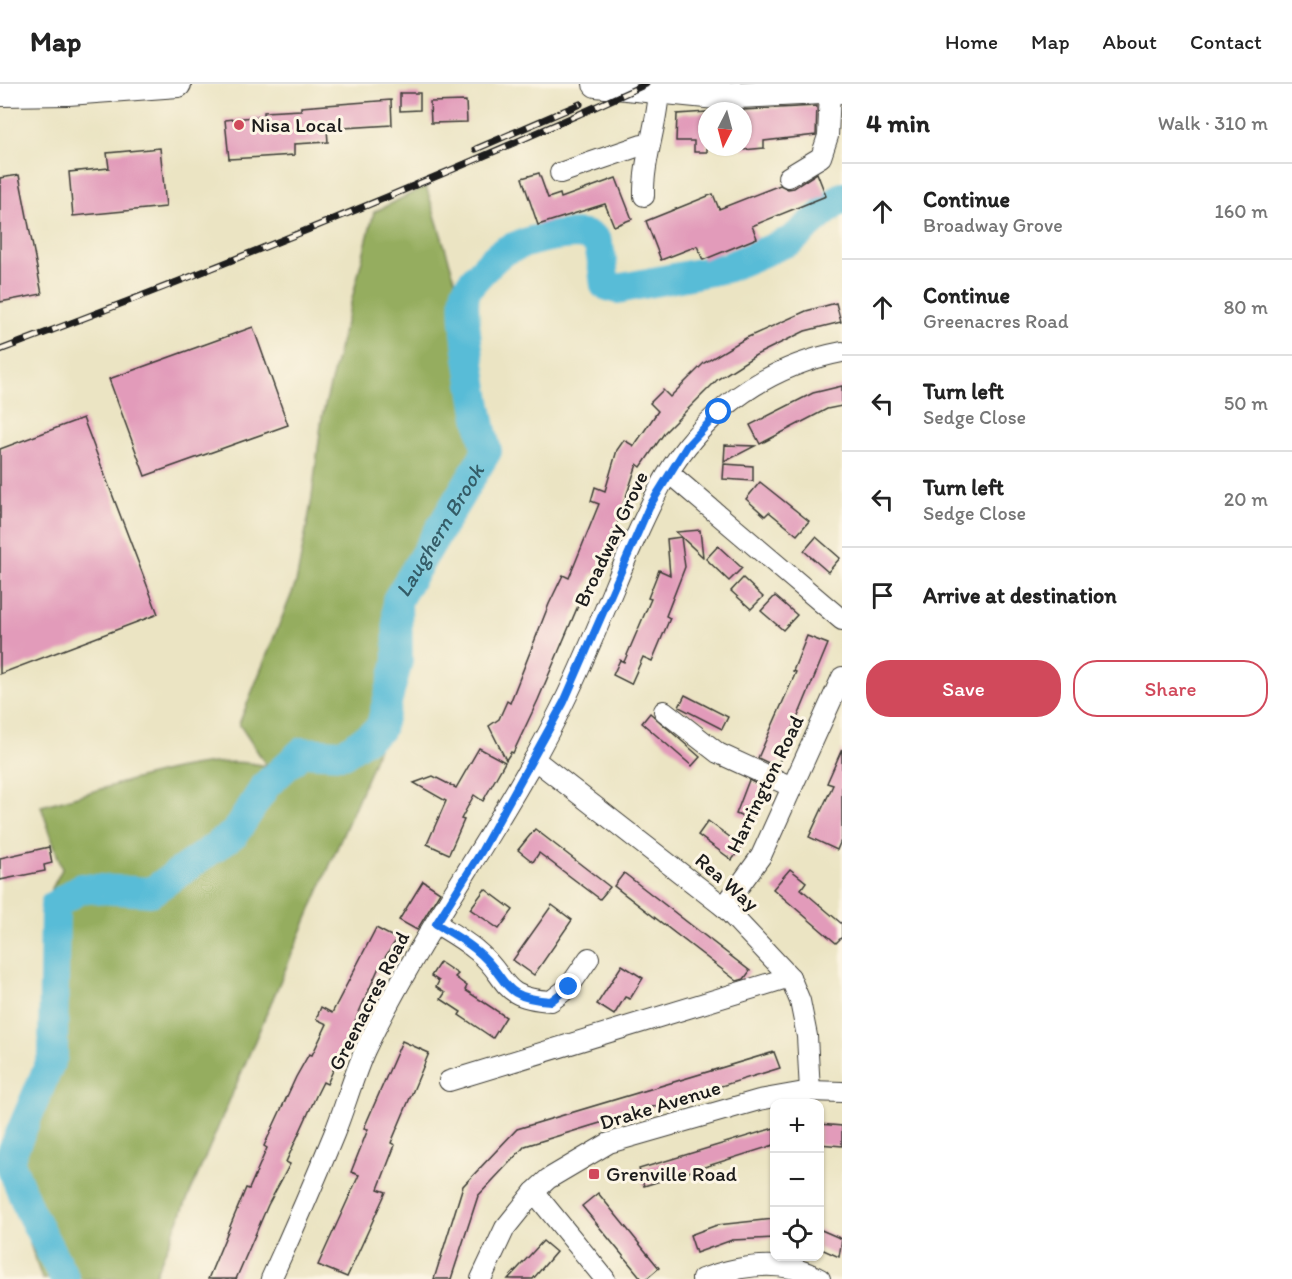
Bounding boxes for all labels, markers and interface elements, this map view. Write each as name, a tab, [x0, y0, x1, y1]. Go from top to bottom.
text: Map	[30, 24, 81, 58]
text: Home	[945, 29, 998, 54]
text: Map	[1031, 29, 1070, 54]
text: About	[1103, 29, 1157, 54]
text: Contact	[1190, 29, 1262, 54]
north arrow	[698, 102, 752, 156]
text: 4 min	[866, 107, 930, 139]
text: Walk · 310 m	[1158, 111, 1268, 135]
place label: Nisa Local	[251, 112, 343, 137]
marker: Nisa Local	[232, 118, 246, 132]
text: Continue	[923, 186, 1010, 213]
icon: ahead	[866, 195, 899, 228]
text: 160 m	[1215, 199, 1268, 223]
text: Broadway Grove	[923, 213, 1063, 237]
text: Continue	[923, 282, 1010, 309]
icon: ahead	[866, 291, 899, 324]
text: 80 m	[1223, 295, 1268, 319]
text: Greenacres Road	[923, 309, 1069, 333]
text: Turn left	[923, 378, 1004, 405]
icon: left	[866, 387, 899, 420]
text: 50 m	[1224, 391, 1268, 415]
route start	[705, 398, 731, 424]
text: Sedge Close	[923, 405, 1026, 429]
water label: Laughern Brook	[389, 458, 491, 602]
street label: Broadway Grove	[568, 467, 653, 611]
text: Turn left	[923, 474, 1004, 501]
icon: left	[866, 483, 899, 516]
text: 20 m	[1224, 487, 1268, 511]
text: Sedge Close	[923, 501, 1026, 525]
icon: arrive	[866, 579, 899, 612]
text: Arrive at destination	[923, 582, 1117, 609]
button: Save	[866, 660, 1061, 717]
button: Share	[1073, 660, 1268, 717]
street label: Harrington Road	[720, 710, 809, 857]
street label: Rea Way	[690, 847, 764, 916]
street label: Greenacres Road	[323, 926, 415, 1075]
route end	[555, 973, 581, 999]
street label: Drake Avenue	[596, 1074, 723, 1135]
map controls	[770, 1099, 824, 1261]
button: +	[770, 1099, 824, 1153]
button: −	[770, 1153, 824, 1207]
place label: Grenville Road	[606, 1161, 738, 1186]
marker: Grenville Road	[587, 1167, 601, 1181]
button: locate	[770, 1207, 824, 1261]

